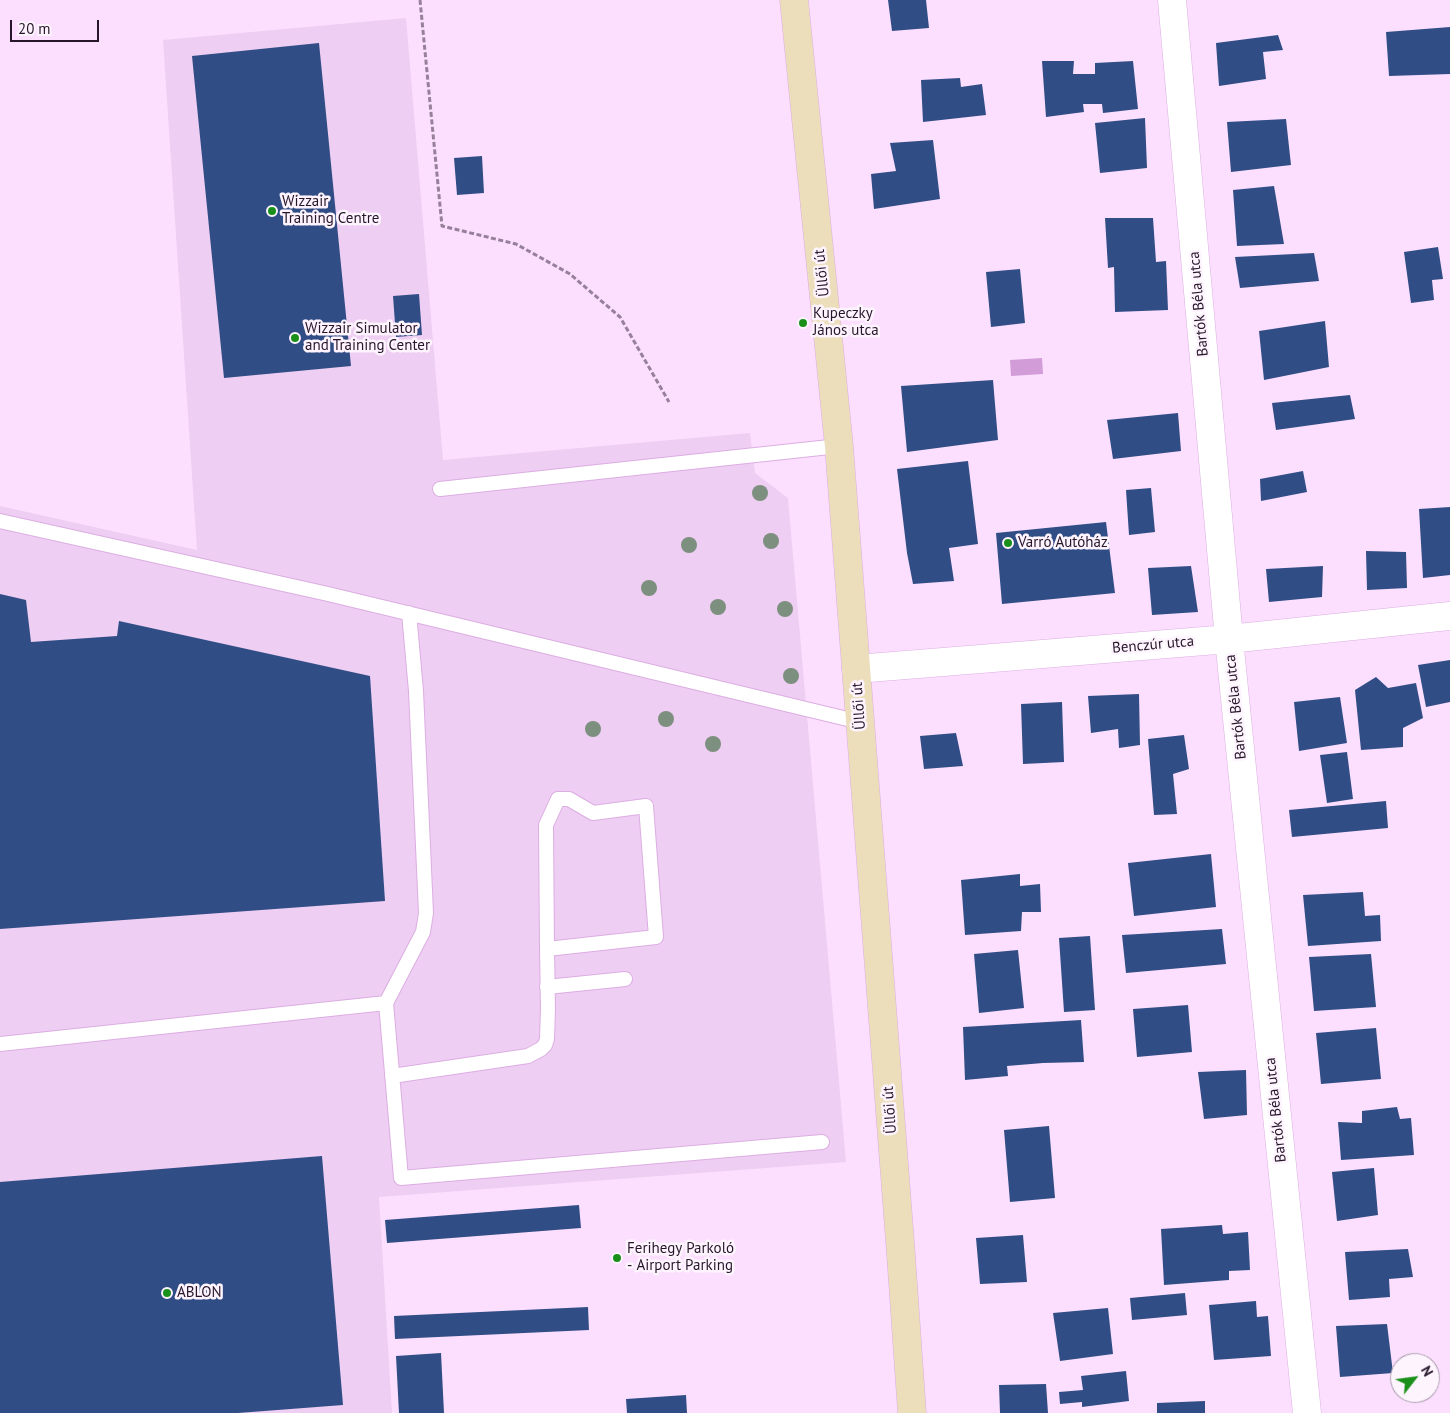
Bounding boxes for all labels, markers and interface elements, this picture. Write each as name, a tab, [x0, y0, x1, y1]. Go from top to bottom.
scale bar	[12, 10, 101, 42]
text: 20 m	[18, 19, 51, 38]
place label: Wizzair Training Centre	[282, 193, 379, 228]
marker: Wizzair Training Centre	[266, 205, 278, 217]
street label: Üllői út	[811, 248, 833, 298]
street label: Bartók Béla utca	[1185, 251, 1213, 357]
place label: Kupeczky János utca	[813, 305, 879, 340]
marker: Kupeczky János utca	[797, 317, 809, 329]
place label: Wizzair Simulator and Training Center	[305, 320, 430, 355]
marker: Wizzair Simulator and Training Center	[289, 332, 301, 344]
place label: Varró Autóház	[1018, 534, 1108, 552]
marker: Varró Autóház	[1002, 537, 1014, 549]
street label: Benczúr utca	[1111, 632, 1195, 658]
street label: Bartók Béla utca	[1222, 654, 1250, 760]
street label: Üllői út	[848, 682, 870, 730]
street label: Bartók Béla utca	[1262, 1057, 1290, 1163]
street label: Üllői út	[879, 1086, 901, 1134]
place label: Ferihegy Parkoló - Airport Parking	[627, 1240, 734, 1275]
marker: Ferihegy Parkoló - Airport Parking	[611, 1252, 623, 1264]
place label: ABLON	[177, 1284, 222, 1302]
marker: ABLON	[161, 1287, 173, 1299]
north arrow	[1390, 1353, 1440, 1403]
text: N	[1417, 1363, 1437, 1379]

